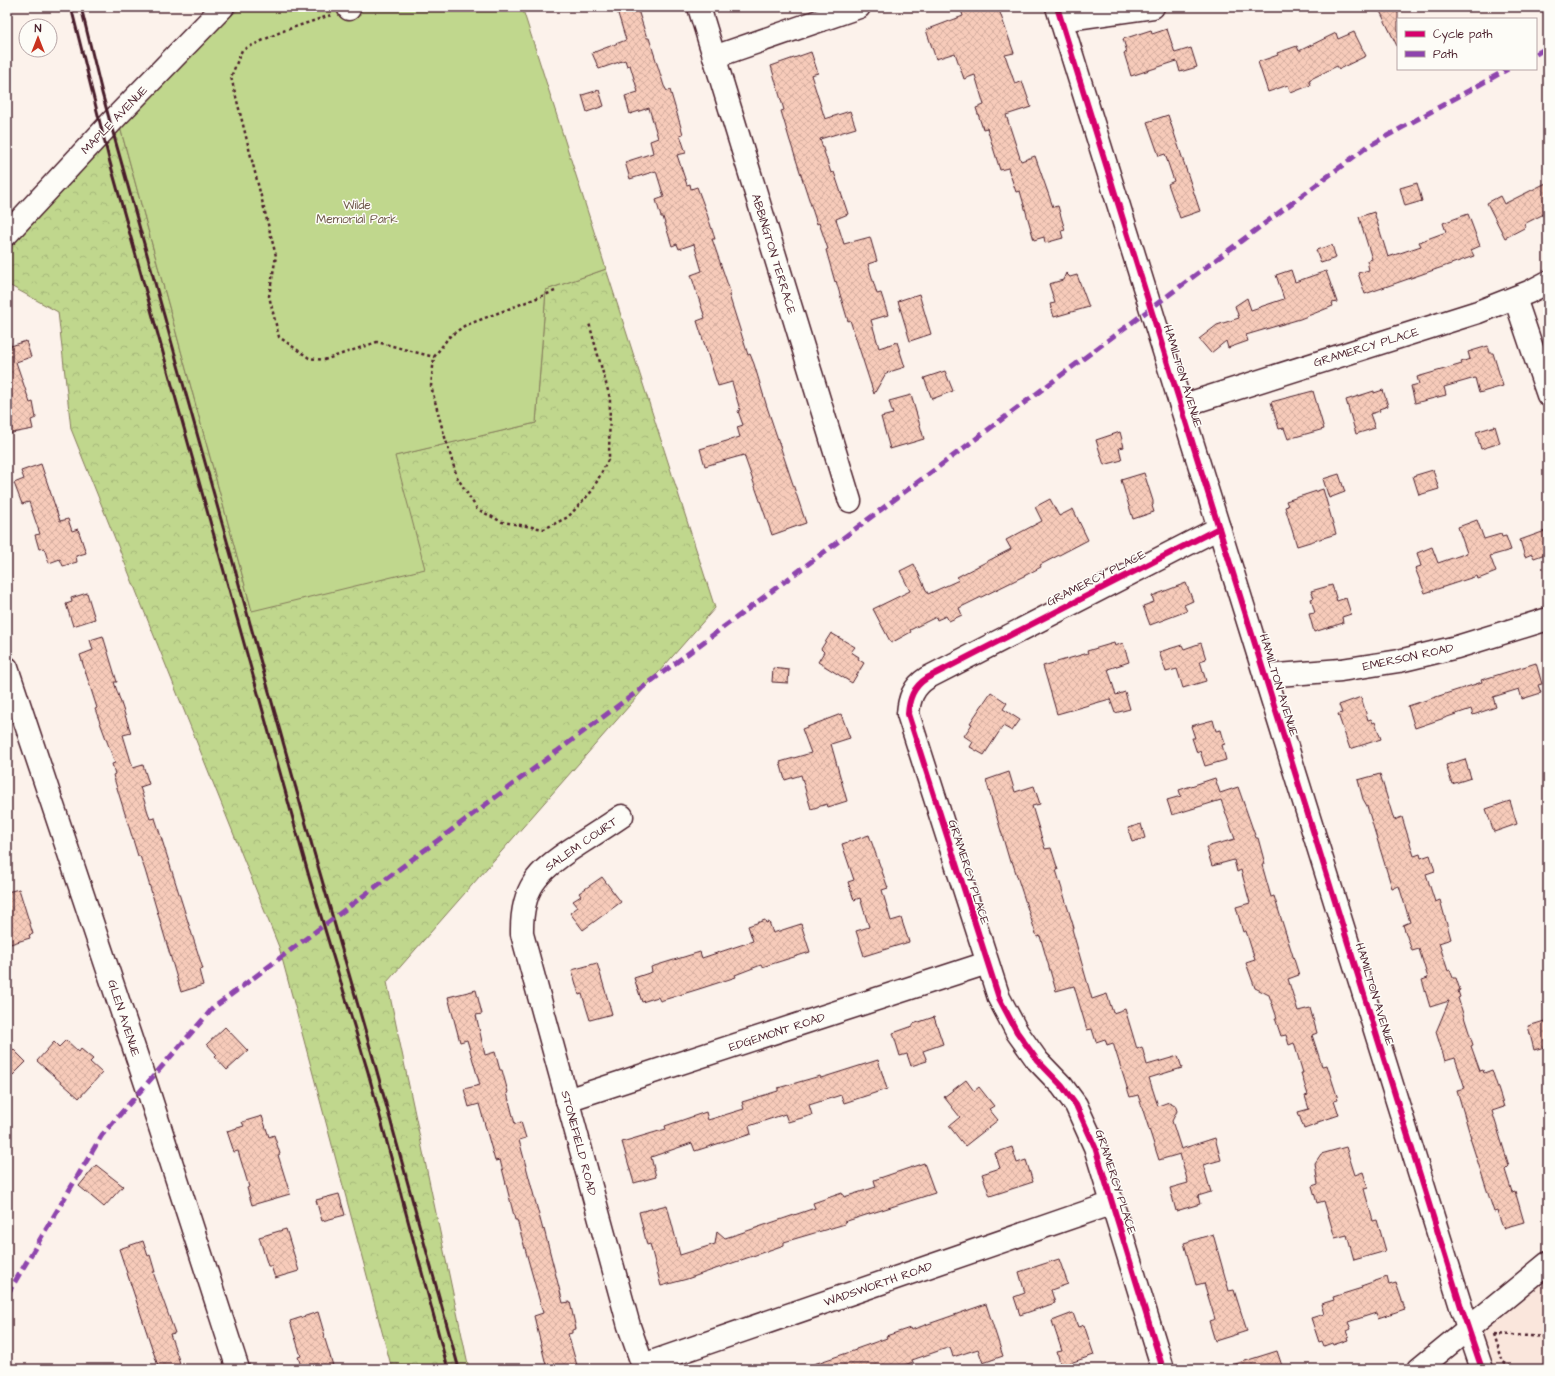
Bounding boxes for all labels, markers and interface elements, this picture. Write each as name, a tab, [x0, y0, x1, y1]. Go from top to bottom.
north arrow	[18, 18, 58, 58]
legend	[1397, 18, 1537, 70]
text: N	[35, 21, 42, 36]
text: Cycle path	[1433, 26, 1492, 44]
text: Path	[1433, 46, 1458, 63]
street label: MAPLE AVENUE	[77, 82, 151, 158]
street label: ABBINGTON TERRACE	[747, 192, 800, 317]
park label: Wilde Memorial Park	[316, 197, 398, 228]
street label: HAMILTON AVENUE	[1159, 323, 1206, 430]
street label: GRAMERCY PLACE	[1311, 323, 1421, 372]
street label: GRAMERCY PLACE	[1044, 546, 1149, 611]
street label: HAMILTON AVENUE	[1255, 632, 1302, 739]
street label: EMERSON ROAD	[1361, 639, 1455, 675]
street label: SALEM COURT	[542, 813, 621, 876]
street label: GRAMERCY PLACE	[944, 818, 993, 927]
street label: HAMILTON AVENUE	[1351, 941, 1398, 1048]
street label: GLEN AVENUE	[103, 978, 144, 1059]
street label: EDGEMONT ROAD	[727, 1009, 828, 1056]
street label: STONEFIELD ROAD	[556, 1089, 601, 1198]
street label: GRAMERCY PLACE	[1091, 1128, 1140, 1237]
street label: WADSWORTH ROAD	[822, 1258, 935, 1311]

